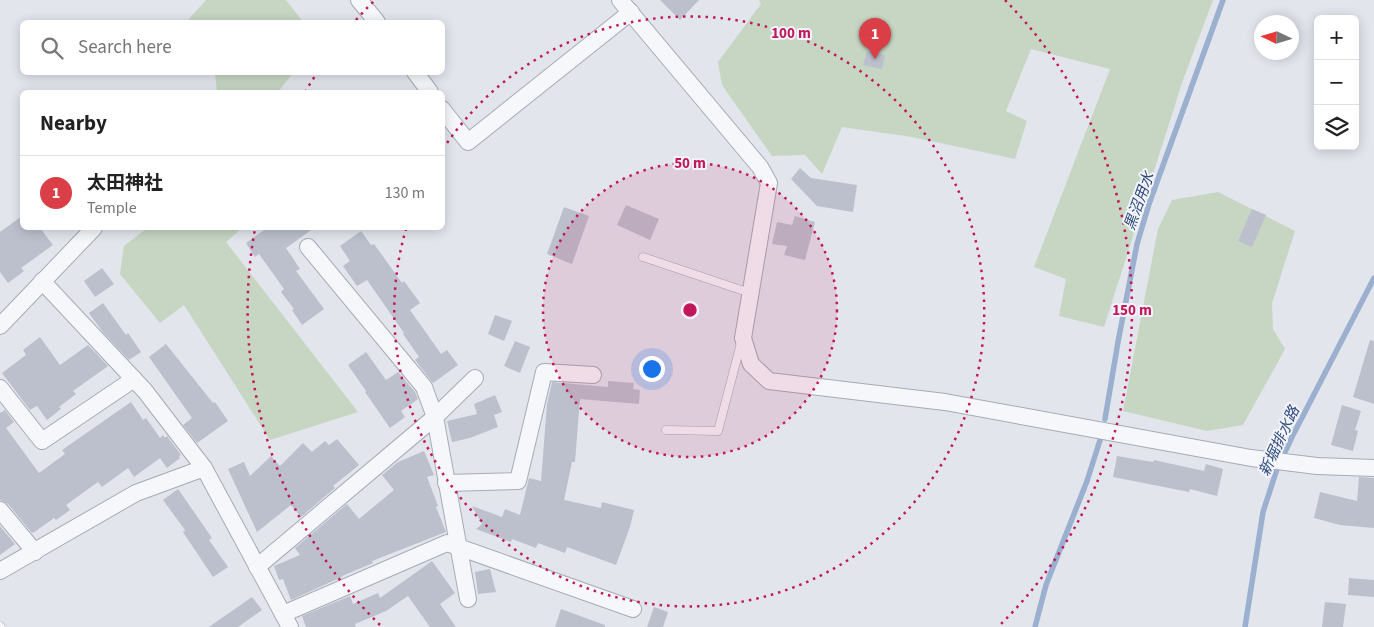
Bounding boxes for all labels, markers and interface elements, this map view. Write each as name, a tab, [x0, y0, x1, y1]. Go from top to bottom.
north arrow	[1254, 15, 1299, 60]
map controls	[1314, 15, 1359, 150]
button: +	[1314, 15, 1359, 60]
pin: 1	[859, 18, 891, 59]
search box	[20, 20, 445, 75]
text: 100 m	[771, 23, 811, 44]
icon: search	[38, 34, 66, 62]
text: Search here	[78, 34, 172, 61]
button: −	[1314, 60, 1359, 105]
button: layers	[1314, 105, 1359, 150]
text: Nearby	[40, 108, 107, 138]
text: 50 m	[674, 153, 706, 174]
water label: 黒沼用水	[1119, 168, 1160, 233]
text: 太田神社	[87, 170, 163, 197]
text: 1	[52, 182, 60, 204]
text: 130 m	[385, 182, 425, 204]
text: Temple	[87, 197, 137, 219]
text: 150 m	[1112, 300, 1152, 321]
centre of rings	[681, 301, 699, 319]
your location	[639, 356, 665, 382]
water label: 新堀排水路	[1254, 401, 1306, 480]

